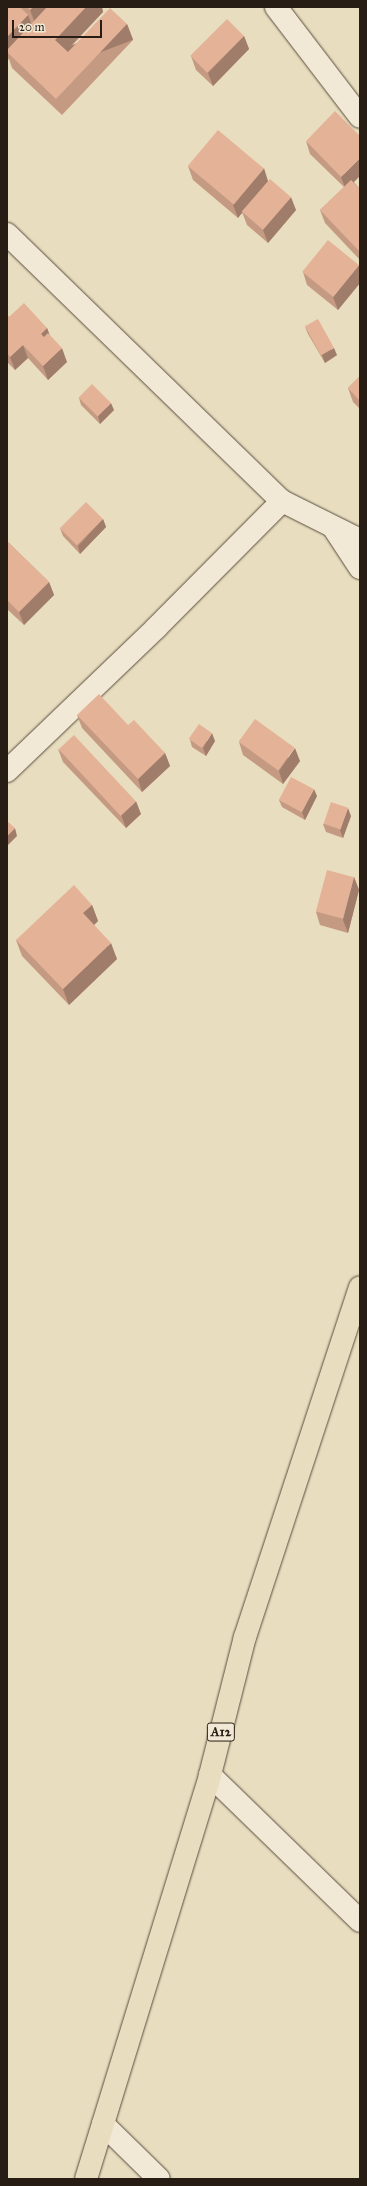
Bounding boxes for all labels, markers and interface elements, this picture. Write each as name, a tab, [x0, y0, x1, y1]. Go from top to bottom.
scale bar	[14, 12, 104, 38]
text: 20 m	[19, 20, 45, 34]
road number: A12	[206, 1721, 236, 1743]

